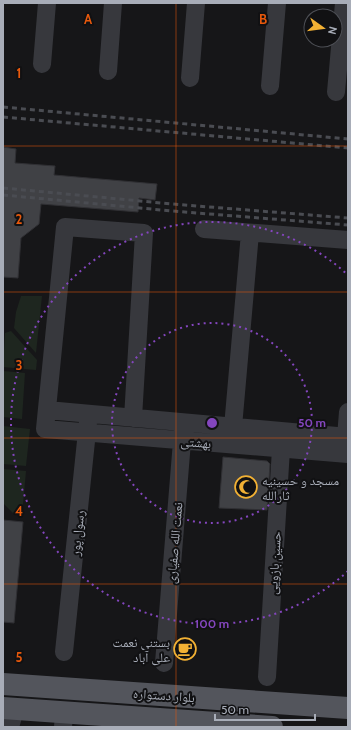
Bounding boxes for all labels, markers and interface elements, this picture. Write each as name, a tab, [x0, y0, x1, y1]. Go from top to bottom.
north arrow	[303, 8, 343, 48]
text: A	[84, 11, 93, 27]
text: B	[259, 11, 267, 27]
text: N	[325, 25, 340, 36]
text: 1	[17, 65, 21, 81]
text: 2	[16, 211, 23, 227]
text: 3	[15, 357, 23, 373]
text: 50 m	[298, 415, 326, 430]
centre of rings	[205, 416, 219, 430]
street label: بهشتی	[180, 433, 212, 452]
place label: مسجد و حسینیه ثارالله	[262, 472, 339, 504]
mosque icon: مسجد و حسینیه ثارالله	[233, 474, 259, 500]
street label: نعمت الله صفیاری	[162, 501, 187, 585]
text: 4	[15, 503, 23, 519]
street label: رسول پور	[67, 509, 88, 558]
street label: حسین بازویی	[264, 531, 285, 595]
text: 100 m	[195, 616, 229, 631]
place label: بستنی نعمت علی آباد	[113, 634, 170, 666]
cafe icon: بستنی نعمت علی آباد	[172, 636, 198, 662]
text: 5	[16, 649, 23, 665]
street label: بلوار دستواره	[132, 685, 195, 706]
scale bar	[215, 696, 315, 722]
text: 50 m	[221, 702, 249, 717]

